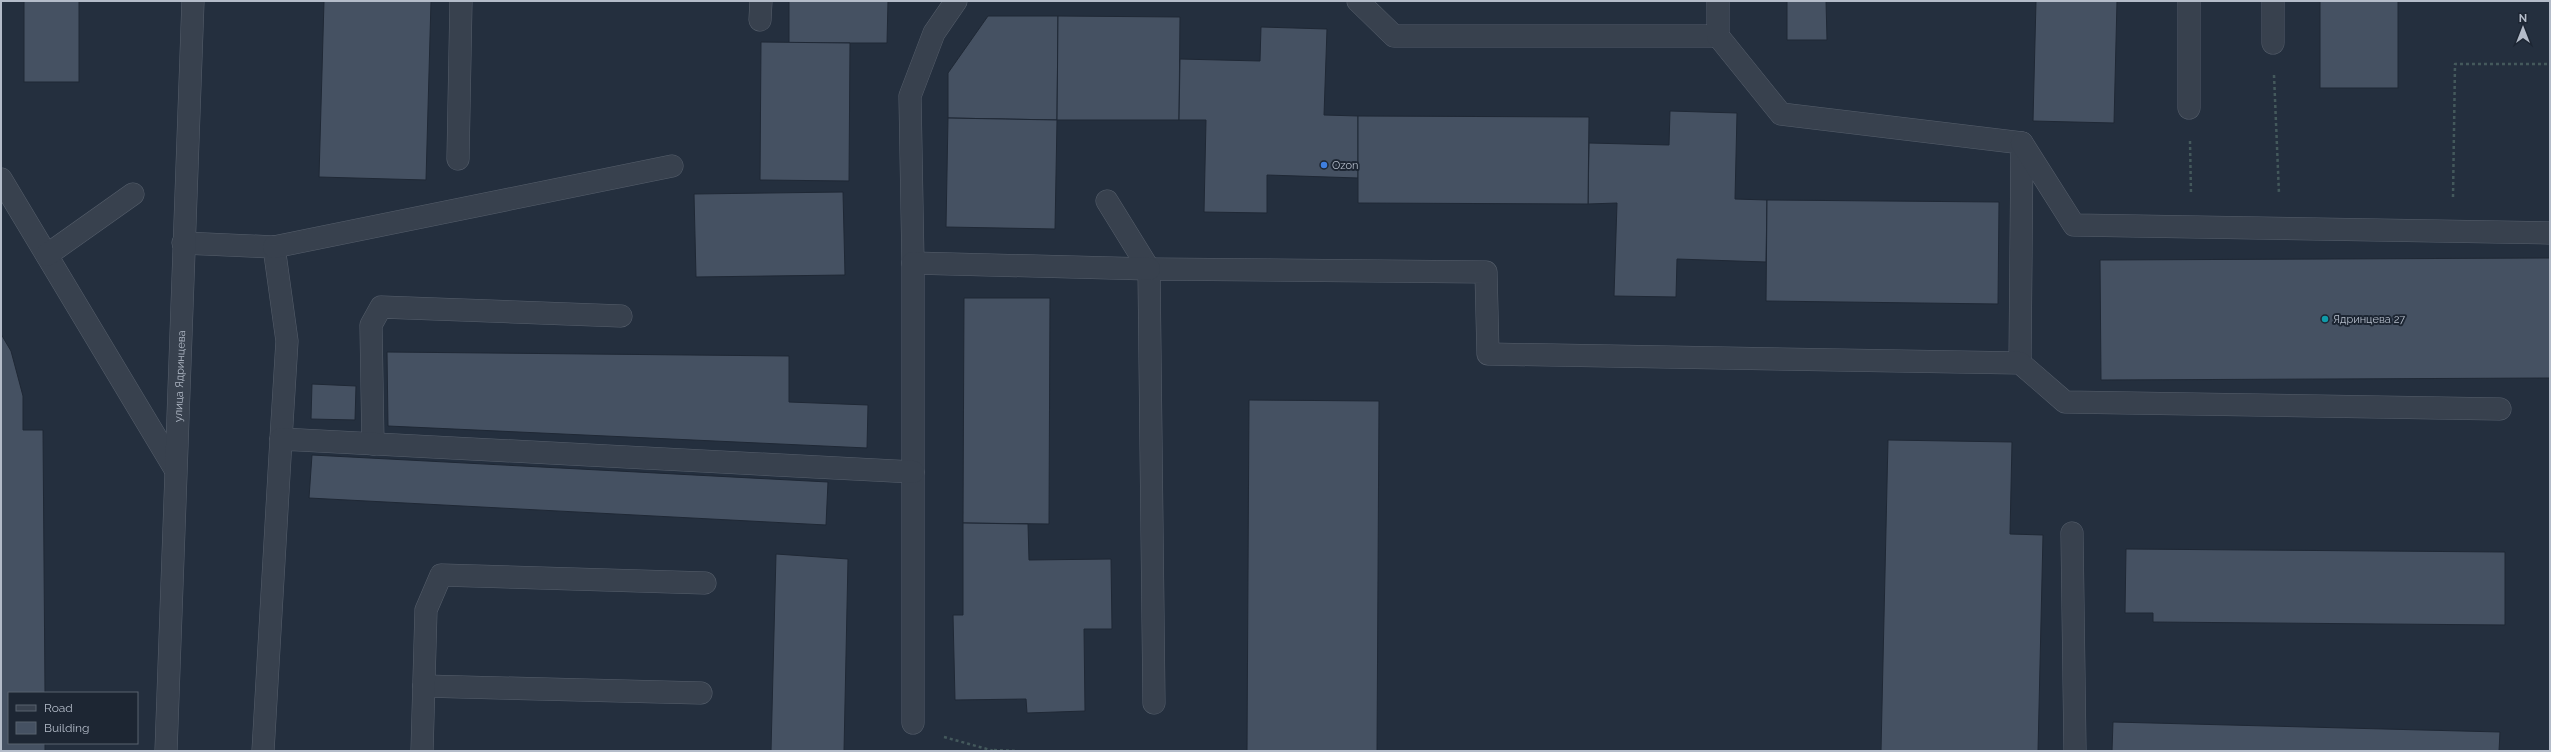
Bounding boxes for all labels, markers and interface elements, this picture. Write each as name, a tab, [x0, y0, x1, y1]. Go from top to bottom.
north arrow	[2503, 8, 2543, 48]
text: N	[2519, 12, 2527, 25]
place label: Ozon	[1332, 159, 1359, 172]
marker: Ozon	[1319, 160, 1329, 170]
place label: Ядринцева 27	[2333, 313, 2405, 326]
marker: Ядринцева 27	[2320, 314, 2330, 324]
street label: улица Ядринцева	[172, 330, 188, 422]
legend	[8, 692, 138, 744]
text: Road	[44, 701, 73, 715]
text: Building	[44, 721, 90, 735]

